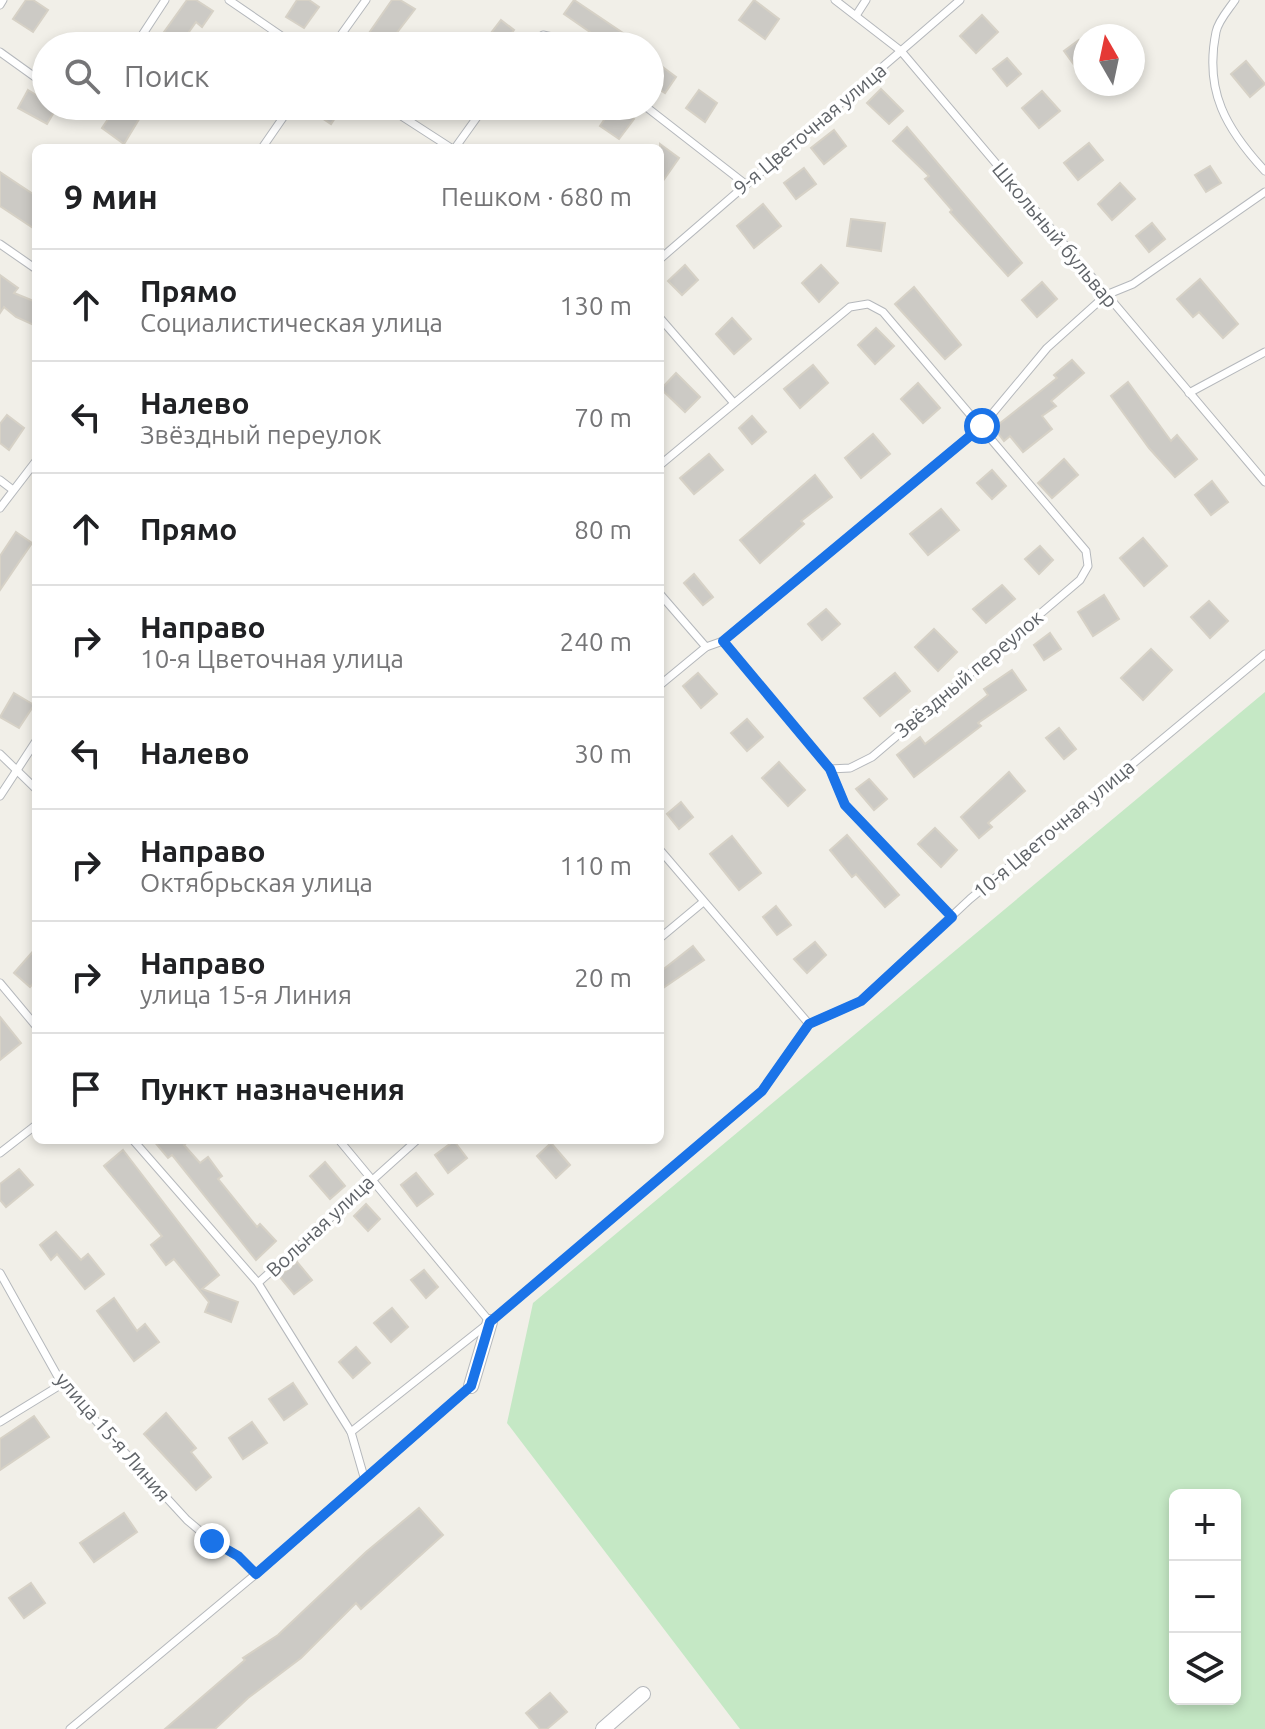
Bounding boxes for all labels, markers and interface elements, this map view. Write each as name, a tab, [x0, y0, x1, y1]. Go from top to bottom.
north arrow	[1073, 24, 1145, 96]
search box	[32, 32, 664, 120]
icon: search	[60, 54, 104, 98]
street label: 9-я Цветочная улица	[729, 58, 890, 199]
text: Поиск	[124, 59, 209, 93]
street label: Школьный бульвар	[988, 158, 1123, 312]
text: 9 мин	[64, 177, 158, 215]
text: Пешком · 680 m	[441, 182, 632, 211]
text: Прямо	[140, 274, 237, 308]
icon: ahead	[64, 283, 108, 327]
text: 130 m	[560, 291, 632, 320]
text: Социалистическая улица	[140, 308, 443, 337]
text: Налево	[140, 386, 250, 420]
icon: left	[64, 395, 108, 439]
text: 70 m	[574, 403, 632, 432]
route start	[964, 408, 1000, 444]
text: Звёздный переулок	[140, 420, 382, 449]
icon: ahead	[64, 507, 108, 551]
text: Прямо	[140, 512, 237, 546]
text: 80 m	[574, 515, 632, 544]
street label: Звёздный переулок	[890, 605, 1047, 742]
text: Направо	[140, 610, 266, 644]
icon: right	[64, 619, 108, 663]
text: 240 m	[560, 627, 632, 656]
text: 10-я Цветочная улица	[140, 644, 404, 673]
icon: left	[64, 731, 108, 775]
text: Налево	[140, 736, 250, 770]
text: 30 m	[574, 739, 632, 768]
street label: 10-я Цветочная улица	[969, 755, 1139, 903]
text: Направо	[140, 834, 266, 868]
icon: right	[64, 843, 108, 887]
text: 110 m	[560, 851, 632, 880]
text: Октябрьская улица	[140, 868, 373, 897]
text: Направо	[140, 946, 266, 980]
icon: right	[64, 955, 108, 999]
text: 20 m	[574, 963, 632, 992]
text: улица 15-я Линия	[140, 980, 352, 1009]
icon: arrive	[64, 1067, 108, 1111]
text: Пункт назначения	[140, 1072, 405, 1106]
street label: Вольная улица	[261, 1170, 378, 1281]
street label: улица 15-я Линия	[51, 1368, 176, 1506]
map controls	[1169, 1489, 1241, 1705]
button: +	[1169, 1489, 1241, 1561]
route end	[194, 1523, 230, 1559]
button: −	[1169, 1561, 1241, 1633]
button: layers	[1169, 1633, 1241, 1705]

